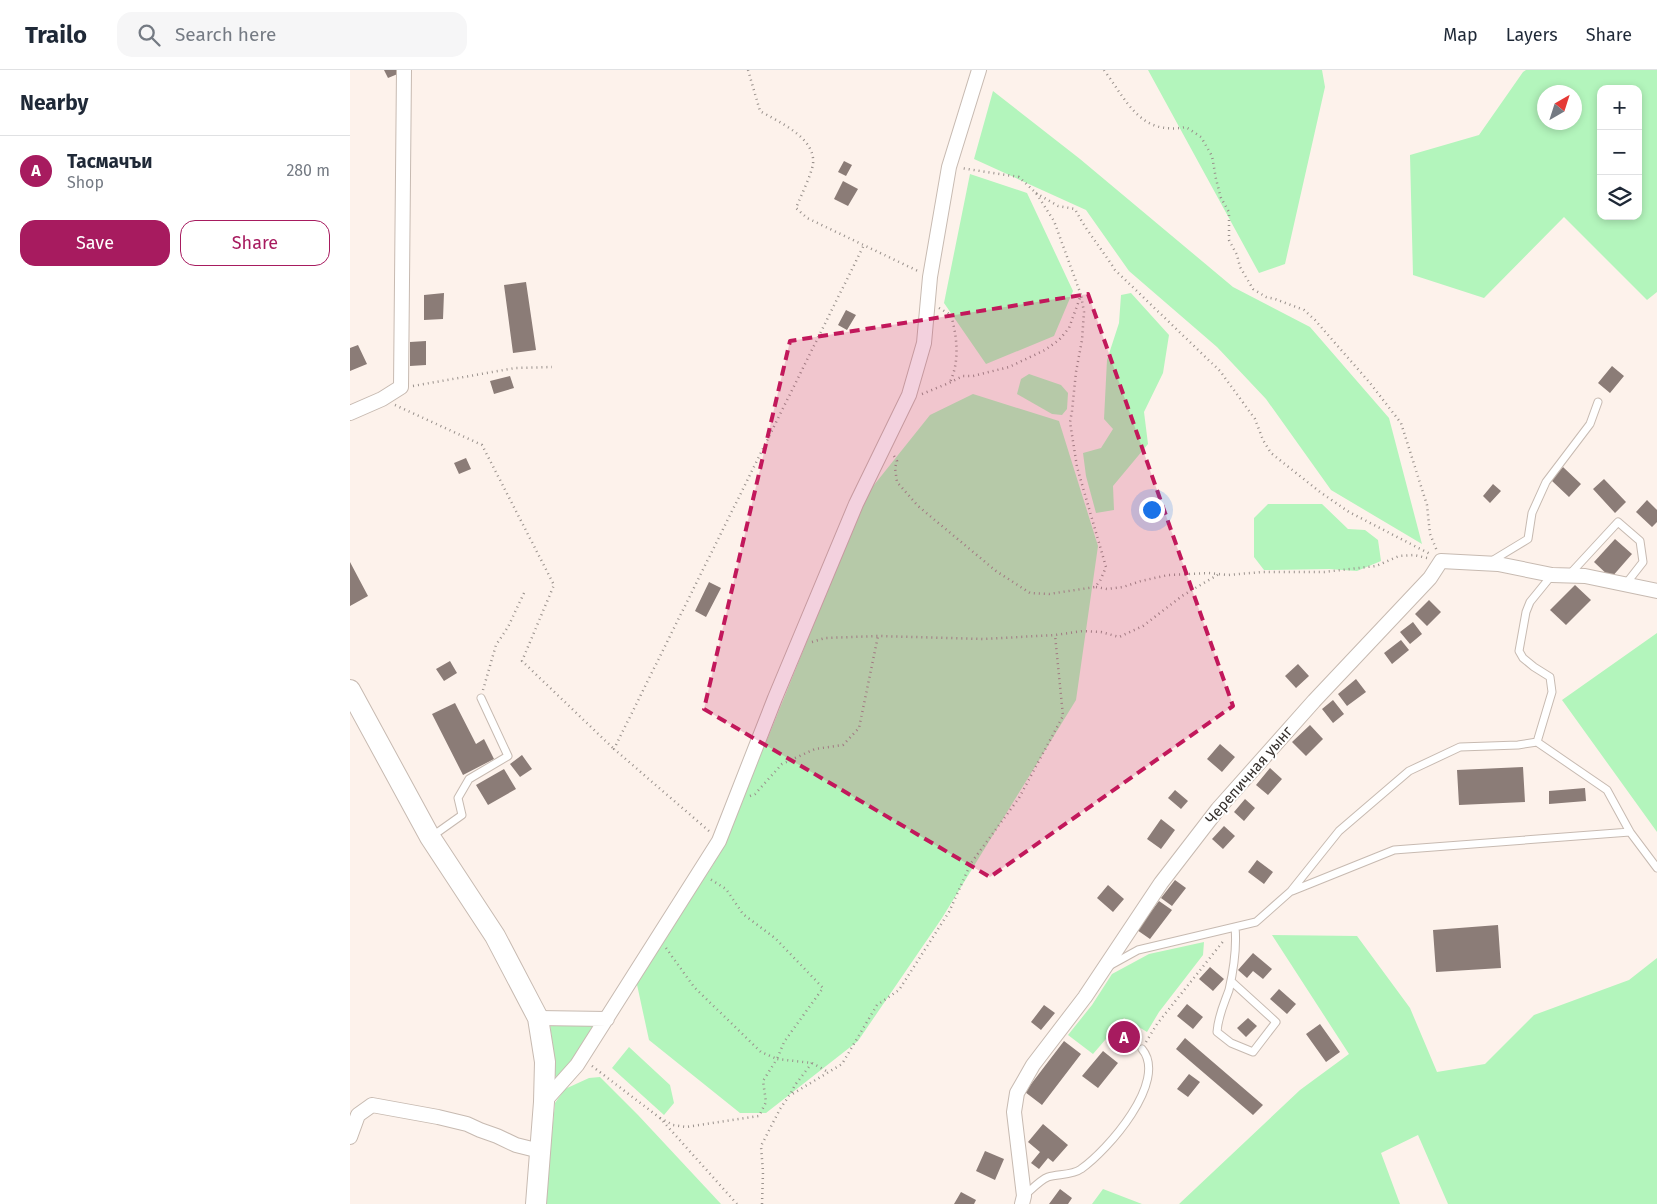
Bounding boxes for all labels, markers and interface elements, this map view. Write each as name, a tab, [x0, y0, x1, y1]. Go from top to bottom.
search box	[117, 12, 467, 57]
text: Trailo	[25, 21, 87, 49]
icon: search	[135, 21, 163, 49]
text: Search here	[175, 23, 276, 46]
text: Map	[1443, 24, 1478, 46]
text: Layers	[1506, 24, 1558, 46]
text: Share	[1586, 24, 1632, 46]
north arrow	[1537, 85, 1582, 130]
map controls	[1597, 85, 1642, 220]
button: +	[1597, 85, 1642, 130]
text: Nearby	[20, 90, 88, 116]
button: −	[1597, 130, 1642, 175]
text: Тасмачъи	[67, 150, 152, 173]
text: A	[31, 161, 41, 180]
text: 280 m	[286, 161, 330, 180]
text: Shop	[67, 173, 104, 192]
button: layers	[1597, 175, 1642, 220]
button: Save	[20, 220, 170, 266]
button: Share	[180, 220, 330, 266]
your location	[1139, 497, 1165, 523]
street label: Черепичная уынг	[1202, 722, 1297, 828]
pin: A	[1108, 1018, 1140, 1056]

